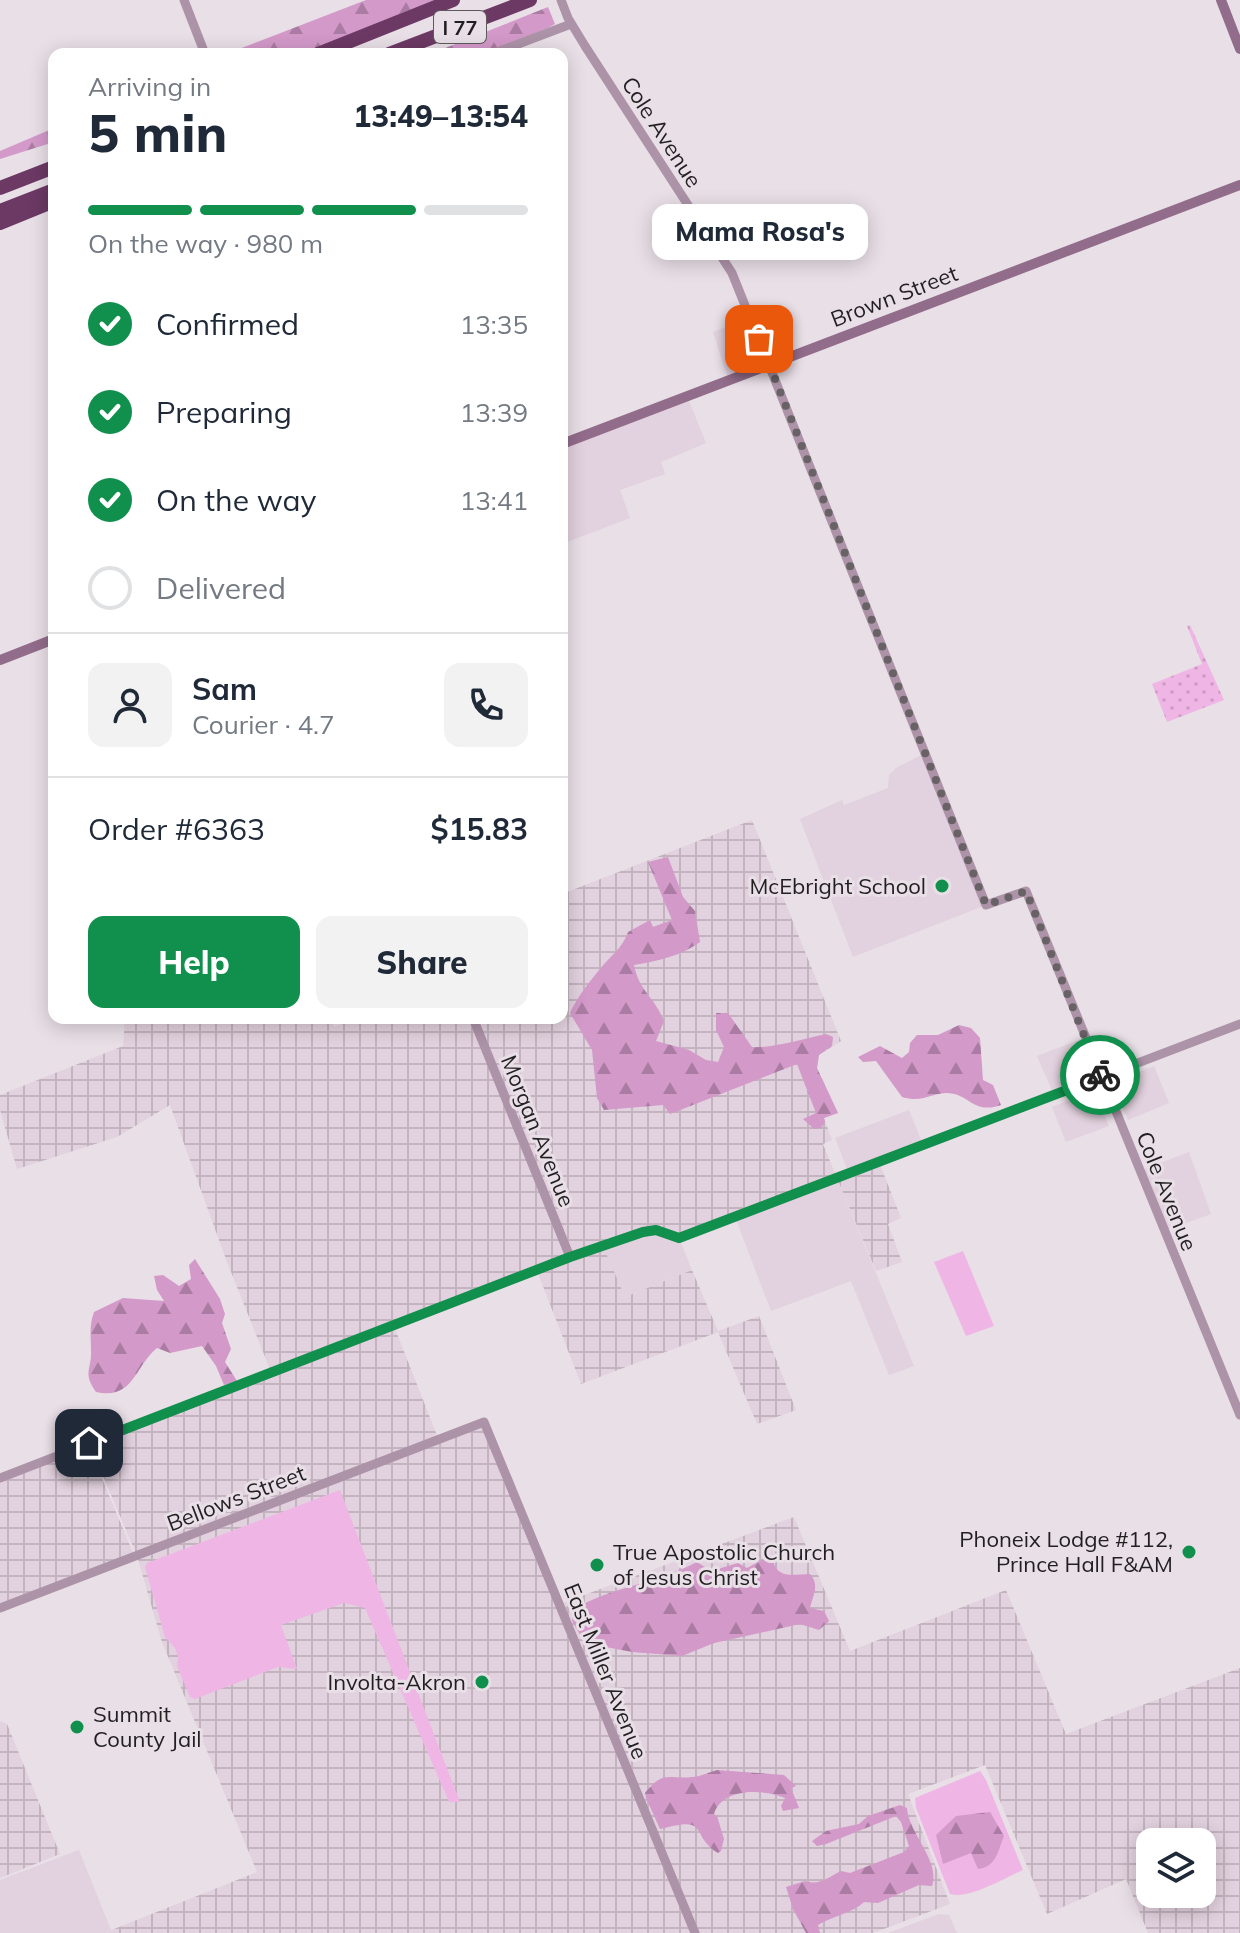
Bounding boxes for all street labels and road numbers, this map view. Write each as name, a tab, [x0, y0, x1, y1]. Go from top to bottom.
road number: I 77	[434, 11, 486, 43]
street label: Cole Avenue	[616, 71, 708, 193]
street label: Brown Street	[827, 259, 962, 333]
street label: Morgan Avenue	[495, 1051, 581, 1211]
street label: Cole Avenue	[1130, 1127, 1204, 1255]
street label: Bellows Street	[163, 1459, 310, 1537]
street label: East Miller Avenue	[558, 1579, 654, 1763]

